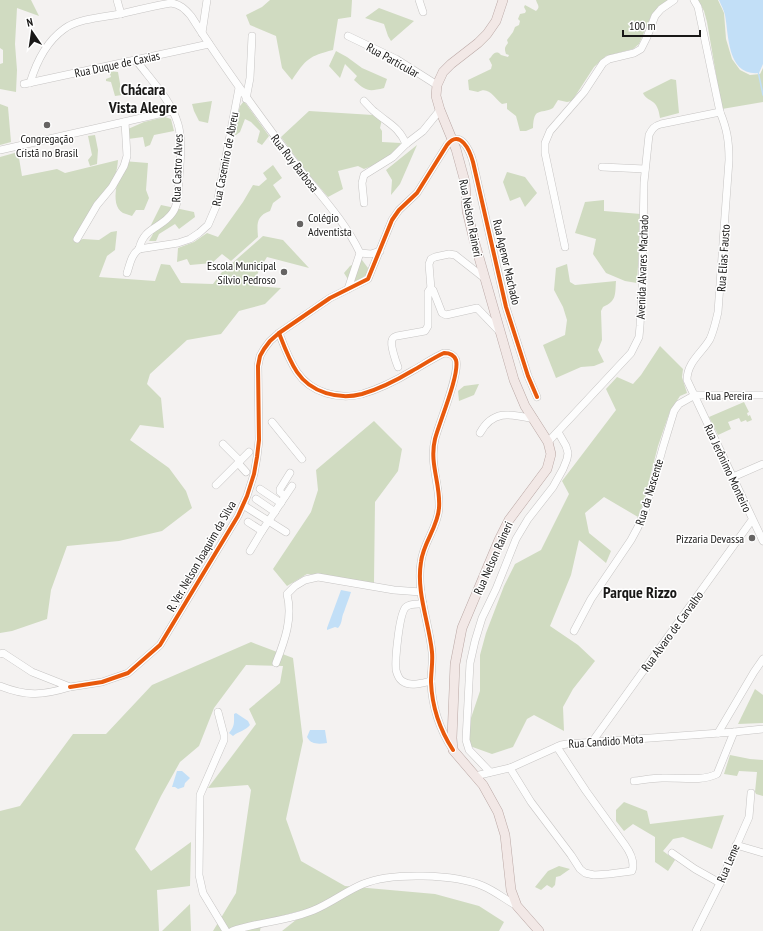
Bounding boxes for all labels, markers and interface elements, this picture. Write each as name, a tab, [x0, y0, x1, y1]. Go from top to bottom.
north arrow	[12, 12, 52, 52]
scale bar	[623, 12, 700, 38]
text: N	[25, 15, 34, 30]
text: 100 m	[629, 18, 656, 33]
street label: Rua Particular	[364, 39, 423, 81]
street label: Rua Duque de Caxias	[73, 48, 161, 80]
district label: Chácara Vista Alegre	[108, 79, 177, 117]
street label: Rua Casemiro de Abreu	[209, 111, 241, 207]
marker: Congregação Cristã no Brasil	[42, 120, 52, 130]
place label: Congregação Cristã no Brasil	[16, 131, 78, 160]
street label: Rua Ruy Barbosa	[268, 131, 322, 195]
street label: Rua Castro Alves	[168, 133, 186, 203]
street label: Rua Nelson Raineri	[456, 178, 486, 258]
place label: Colégio Adventista	[308, 210, 352, 239]
street label: Avenida Alvares Machado	[633, 214, 651, 320]
street label: Rua Agenor Machado	[490, 218, 524, 306]
marker: Colégio Adventista	[295, 219, 305, 229]
street label: Rua Elias Fausto	[713, 224, 733, 292]
place label: Escola Municipal Sílvio Pedroso	[207, 258, 276, 287]
marker: Escola Municipal Sílvio Pedroso	[279, 267, 289, 277]
street label: Rua Pereira	[705, 388, 753, 403]
street label: Rua Jerônimo Monteiro	[701, 422, 755, 514]
street label: Rua da Nascente	[632, 457, 666, 527]
street label: R. Ver. Nelson Joaquim da Silva	[163, 498, 239, 614]
street label: Rua Nelson Raineri	[470, 519, 516, 597]
place label: Pizzaria Devassa	[676, 531, 744, 546]
marker: Pizzaria Devassa	[747, 533, 757, 543]
district label: Parque Rizzo	[603, 582, 677, 602]
street label: Rua Alvaro de Carvalho	[638, 588, 706, 674]
street label: Rua Candido Mota	[568, 731, 644, 751]
street label: Rua Leme	[713, 841, 743, 885]

